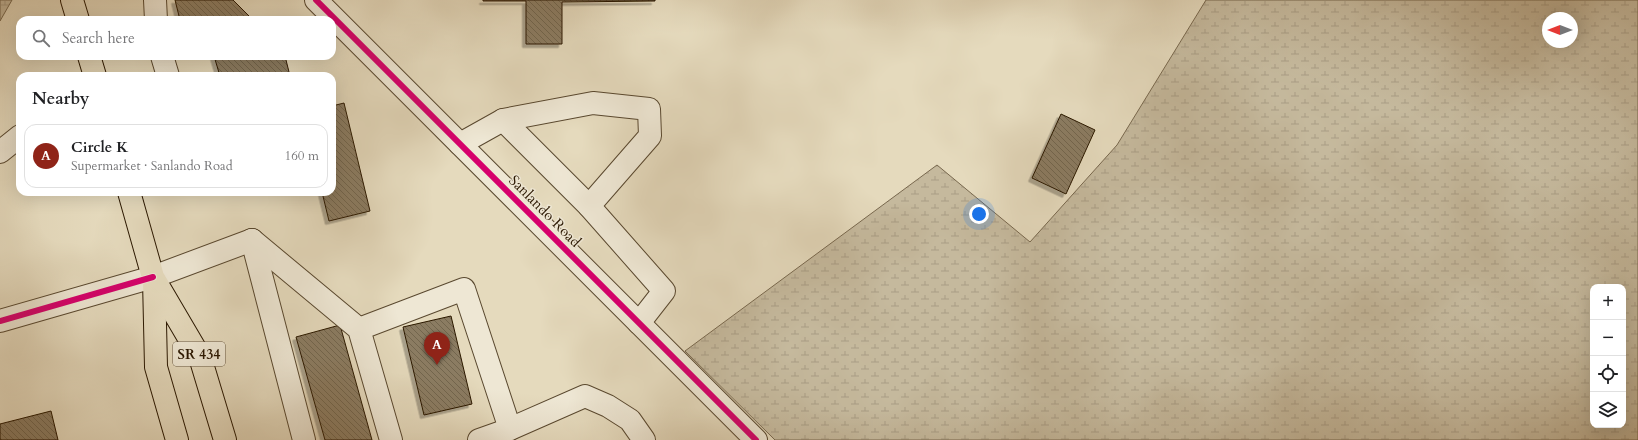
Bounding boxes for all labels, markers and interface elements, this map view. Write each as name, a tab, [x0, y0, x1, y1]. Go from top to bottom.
north arrow	[1542, 12, 1578, 48]
search box	[16, 16, 336, 60]
icon: search	[30, 27, 52, 49]
text: Search here	[62, 28, 135, 48]
text: Nearby	[32, 87, 89, 110]
text: Circle K	[71, 137, 128, 157]
text: A	[41, 147, 51, 165]
text: 160 m	[285, 147, 319, 165]
text: Supermarket · Sanlando Road	[71, 157, 233, 175]
street label: Sanlando Road	[505, 171, 585, 251]
your location	[969, 204, 989, 224]
map controls	[1590, 284, 1626, 428]
button: +	[1590, 284, 1626, 320]
button: −	[1590, 320, 1626, 356]
pin: A	[424, 332, 450, 365]
road number: SR 434	[173, 342, 225, 366]
button: locate	[1590, 356, 1626, 392]
button: layers	[1590, 392, 1626, 428]

